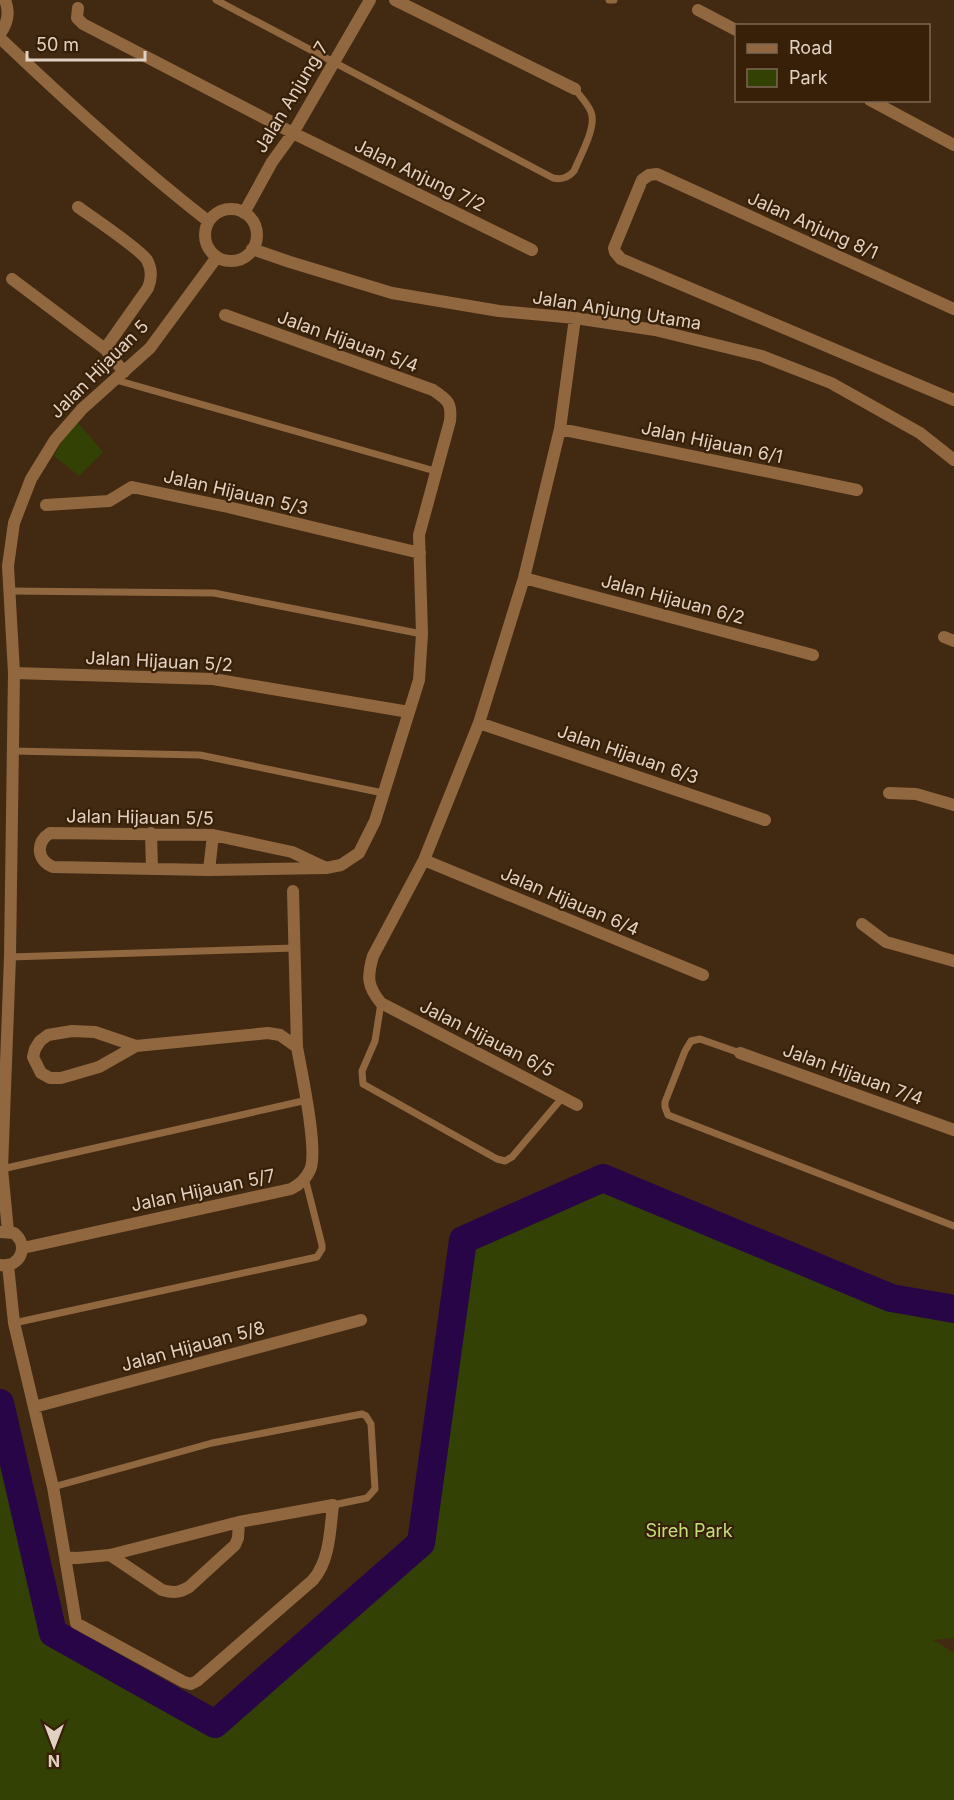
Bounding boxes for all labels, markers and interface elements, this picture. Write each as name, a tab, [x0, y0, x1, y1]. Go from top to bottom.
scale bar	[27, 24, 146, 62]
legend	[735, 24, 930, 102]
text: 50 m	[36, 34, 79, 55]
text: Road	[789, 37, 832, 58]
street label: Jalan Anjung 7	[250, 38, 332, 156]
text: Park	[789, 67, 828, 88]
street label: Jalan Anjung 7/2	[351, 134, 489, 216]
street label: Jalan Anjung 8/1	[745, 187, 881, 263]
street label: Jalan Anjung Utama	[531, 286, 703, 334]
street label: Jalan Hijauan 5/4	[275, 306, 421, 376]
street label: Jalan Hijauan 5	[46, 316, 152, 422]
street label: Jalan Hijauan 6/1	[639, 417, 785, 467]
street label: Jalan Hijauan 5/3	[162, 465, 310, 519]
street label: Jalan Hijauan 6/2	[599, 570, 747, 628]
street label: Jalan Hijauan 5/2	[85, 647, 233, 675]
street label: Jalan Hijauan 6/3	[555, 720, 701, 788]
street label: Jalan Hijauan 5/5	[66, 805, 214, 829]
street label: Jalan Hijauan 6/4	[498, 862, 642, 940]
street label: Jalan Hijauan 6/5	[416, 995, 558, 1081]
street label: Jalan Hijauan 7/4	[780, 1039, 926, 1109]
street label: Jalan Hijauan 5/7	[129, 1164, 277, 1216]
street label: Jalan Hijauan 5/8	[119, 1317, 267, 1375]
park label: Sireh Park	[645, 1520, 733, 1541]
north arrow	[24, 1716, 84, 1776]
text: N	[48, 1751, 60, 1771]

